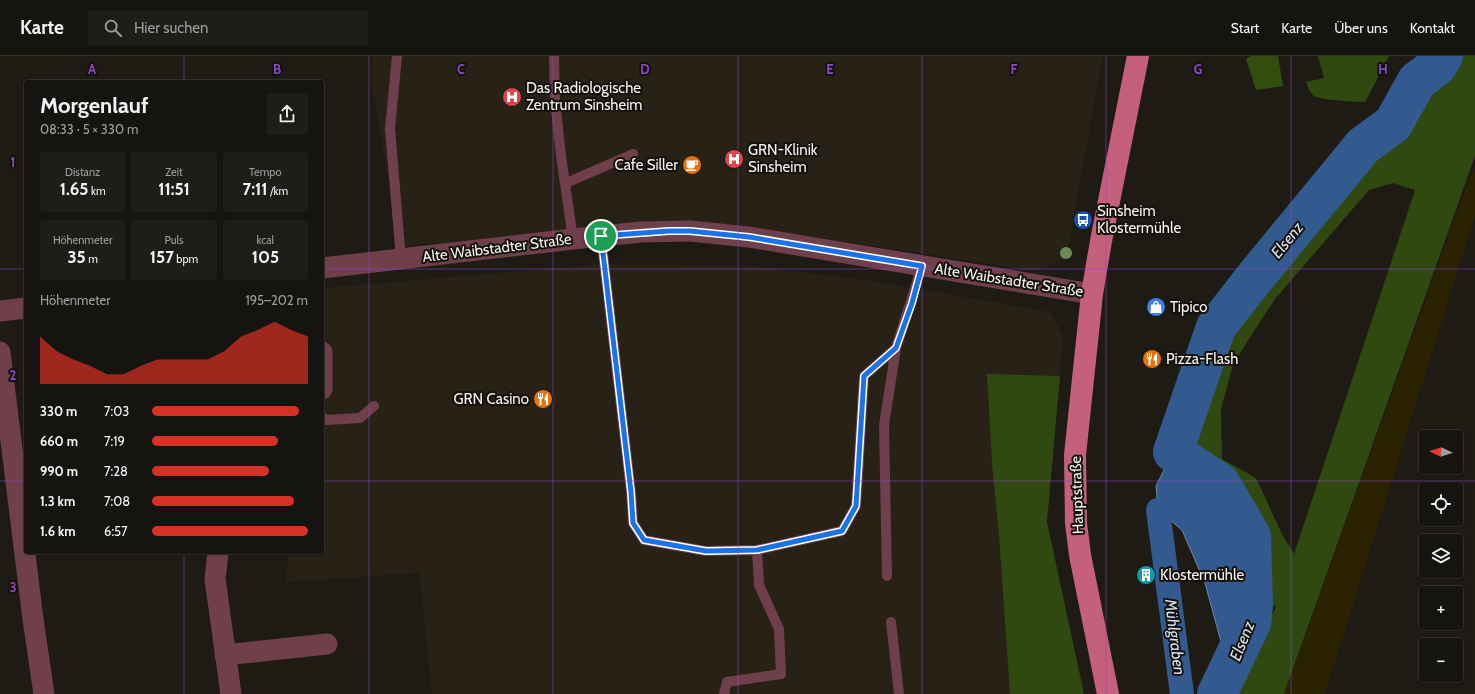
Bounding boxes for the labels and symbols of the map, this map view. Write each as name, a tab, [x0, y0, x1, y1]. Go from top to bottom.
text: A	[88, 61, 97, 77]
text: B	[273, 61, 281, 77]
text: C	[457, 61, 465, 77]
text: D	[640, 61, 650, 77]
text: E	[826, 61, 834, 77]
text: F	[1011, 61, 1018, 77]
text: G	[1194, 61, 1203, 77]
text: H	[1378, 61, 1388, 77]
place label: Das Radiologische Zentrum Sinsheim	[526, 79, 643, 114]
hospital icon: Das Radiologische Zentrum Sinsheim	[501, 86, 523, 108]
place label: GRN-Klinik Sinsheim	[748, 141, 818, 176]
hospital icon: GRN-Klinik Sinsheim	[723, 148, 745, 170]
text: 1	[11, 154, 15, 170]
cafe icon: Cafe Siller	[681, 154, 703, 176]
place label: Cafe Siller	[614, 156, 678, 174]
place label: Sinsheim Klostermühle	[1097, 202, 1181, 237]
bus stop icon: Sinsheim Klostermühle	[1072, 209, 1094, 231]
water label: Elsenz	[1267, 217, 1308, 262]
pin	[584, 219, 618, 253]
street label: Alte Waibstadter Straße	[421, 230, 573, 266]
street label: Alte Waibstadter Straße	[933, 259, 1085, 301]
shop icon: Tipico	[1145, 296, 1167, 318]
place label: Tipico	[1170, 298, 1208, 316]
restaurant icon: Pizza-Flash	[1141, 348, 1163, 370]
place label: Pizza-Flash	[1166, 350, 1238, 368]
text: 2	[10, 367, 17, 383]
restaurant icon: GRN Casino	[532, 388, 554, 410]
place label: GRN Casino	[453, 390, 529, 408]
north arrow	[1419, 430, 1463, 474]
street label: Hauptstraße	[1067, 455, 1087, 534]
building icon: Klostermühle	[1135, 564, 1157, 586]
place label: Klostermühle	[1160, 566, 1244, 584]
text: 3	[9, 579, 17, 595]
water label: Mühlgraben	[1161, 597, 1189, 676]
water label: Elsenz	[1226, 618, 1259, 663]

